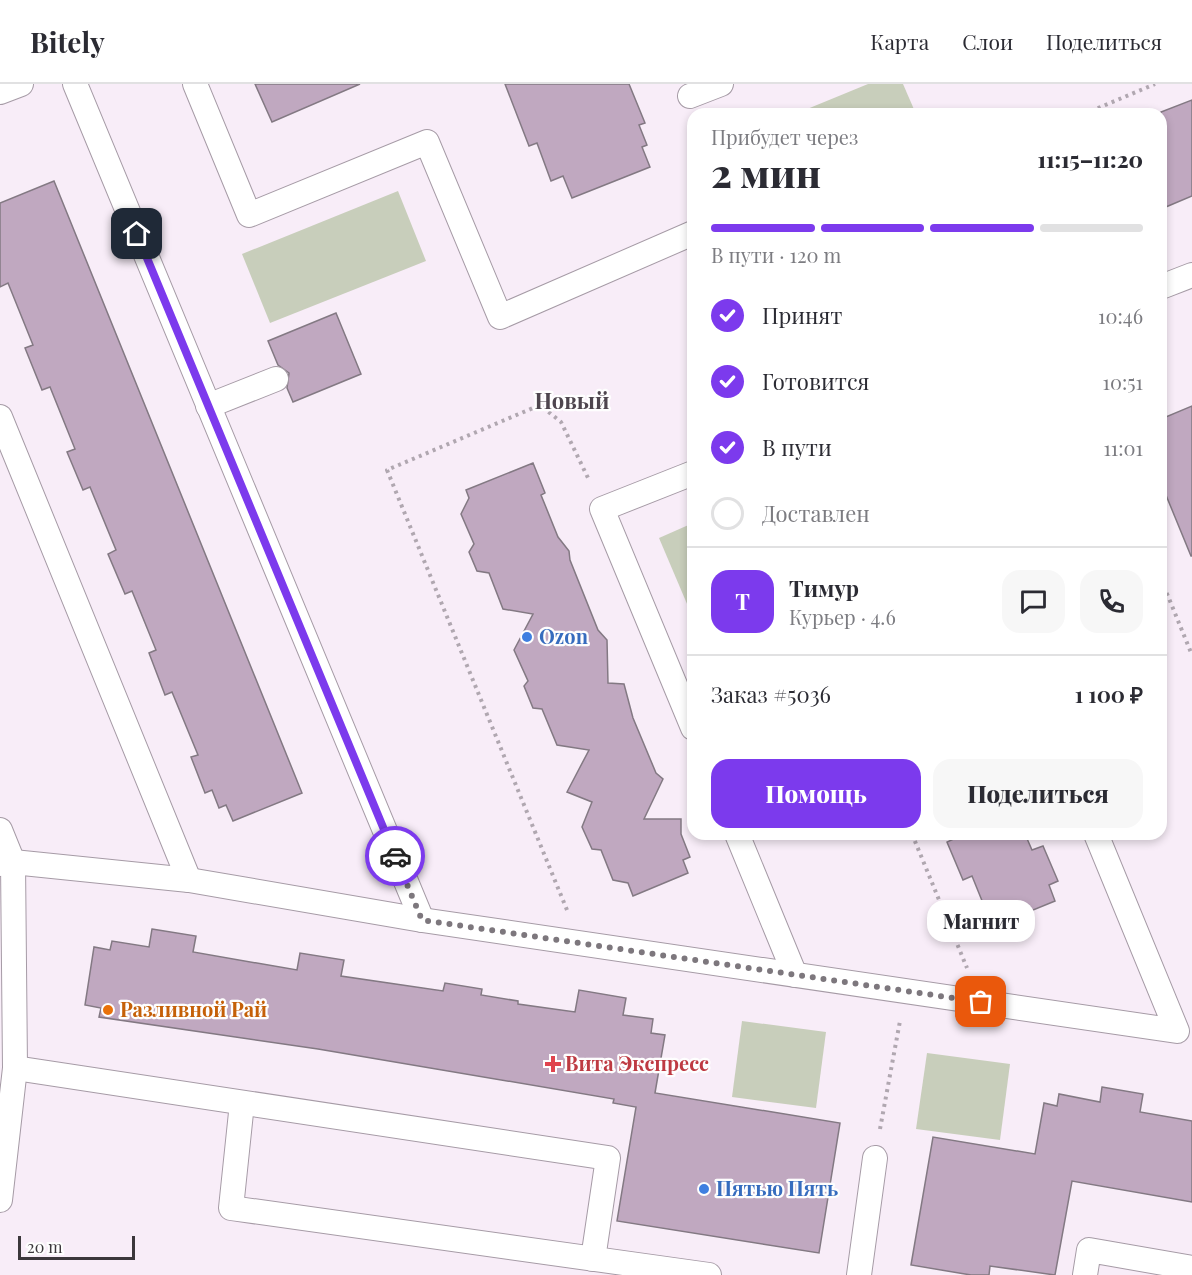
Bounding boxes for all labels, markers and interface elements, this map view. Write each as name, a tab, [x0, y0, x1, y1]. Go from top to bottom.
text: Bitely	[30, 23, 105, 60]
text: Карта	[870, 27, 929, 55]
text: Слои	[962, 27, 1013, 55]
text: Поделиться	[1046, 27, 1162, 55]
text: Прибудет через	[711, 123, 858, 150]
text: 11:15–11:20	[1037, 144, 1143, 174]
text: 2 мин	[711, 146, 821, 198]
pin	[111, 208, 162, 259]
icon: home	[120, 217, 153, 250]
text: В пути · 120 m	[711, 241, 841, 268]
icon: check	[711, 299, 744, 332]
text: Принят	[762, 300, 842, 330]
text: 10:46	[1098, 302, 1143, 329]
icon: check	[711, 365, 744, 398]
text: Готовится	[762, 366, 869, 396]
text: 10:51	[1103, 368, 1143, 395]
district label: Новый	[535, 385, 609, 415]
icon: check	[711, 431, 744, 464]
text: В пути	[762, 432, 832, 462]
text: 11:01	[1103, 434, 1143, 461]
text: Доставлен	[762, 498, 870, 528]
button: chat	[1002, 570, 1065, 633]
button: phone	[1080, 570, 1143, 633]
text: Тимур	[789, 573, 859, 603]
text: Т	[735, 586, 750, 616]
text: Курьер · 4.6	[789, 603, 896, 630]
place label: Ozon	[539, 622, 589, 649]
marker: Ozon	[520, 630, 534, 644]
text: Заказ #5036	[711, 679, 831, 709]
text: 1 100 ₽	[1075, 679, 1143, 709]
button: Помощь	[711, 759, 921, 828]
button: Поделиться	[933, 759, 1143, 828]
courier	[365, 826, 425, 886]
icon: car	[379, 840, 412, 873]
callout: Магнит	[927, 900, 1035, 942]
text: Магнит	[943, 907, 1019, 934]
pin	[955, 976, 1006, 1027]
icon: bag	[964, 985, 997, 1018]
place label: Разливной Рай	[120, 995, 267, 1022]
marker: Разливной Рай	[101, 1003, 115, 1017]
place label: Вита Экспресс	[565, 1049, 709, 1076]
marker: Вита Экспресс	[546, 1057, 560, 1071]
place label: Пятью Пять	[716, 1174, 838, 1201]
marker: Пятью Пять	[697, 1182, 711, 1196]
scale bar	[18, 1233, 135, 1260]
text: 20 m	[27, 1236, 62, 1257]

